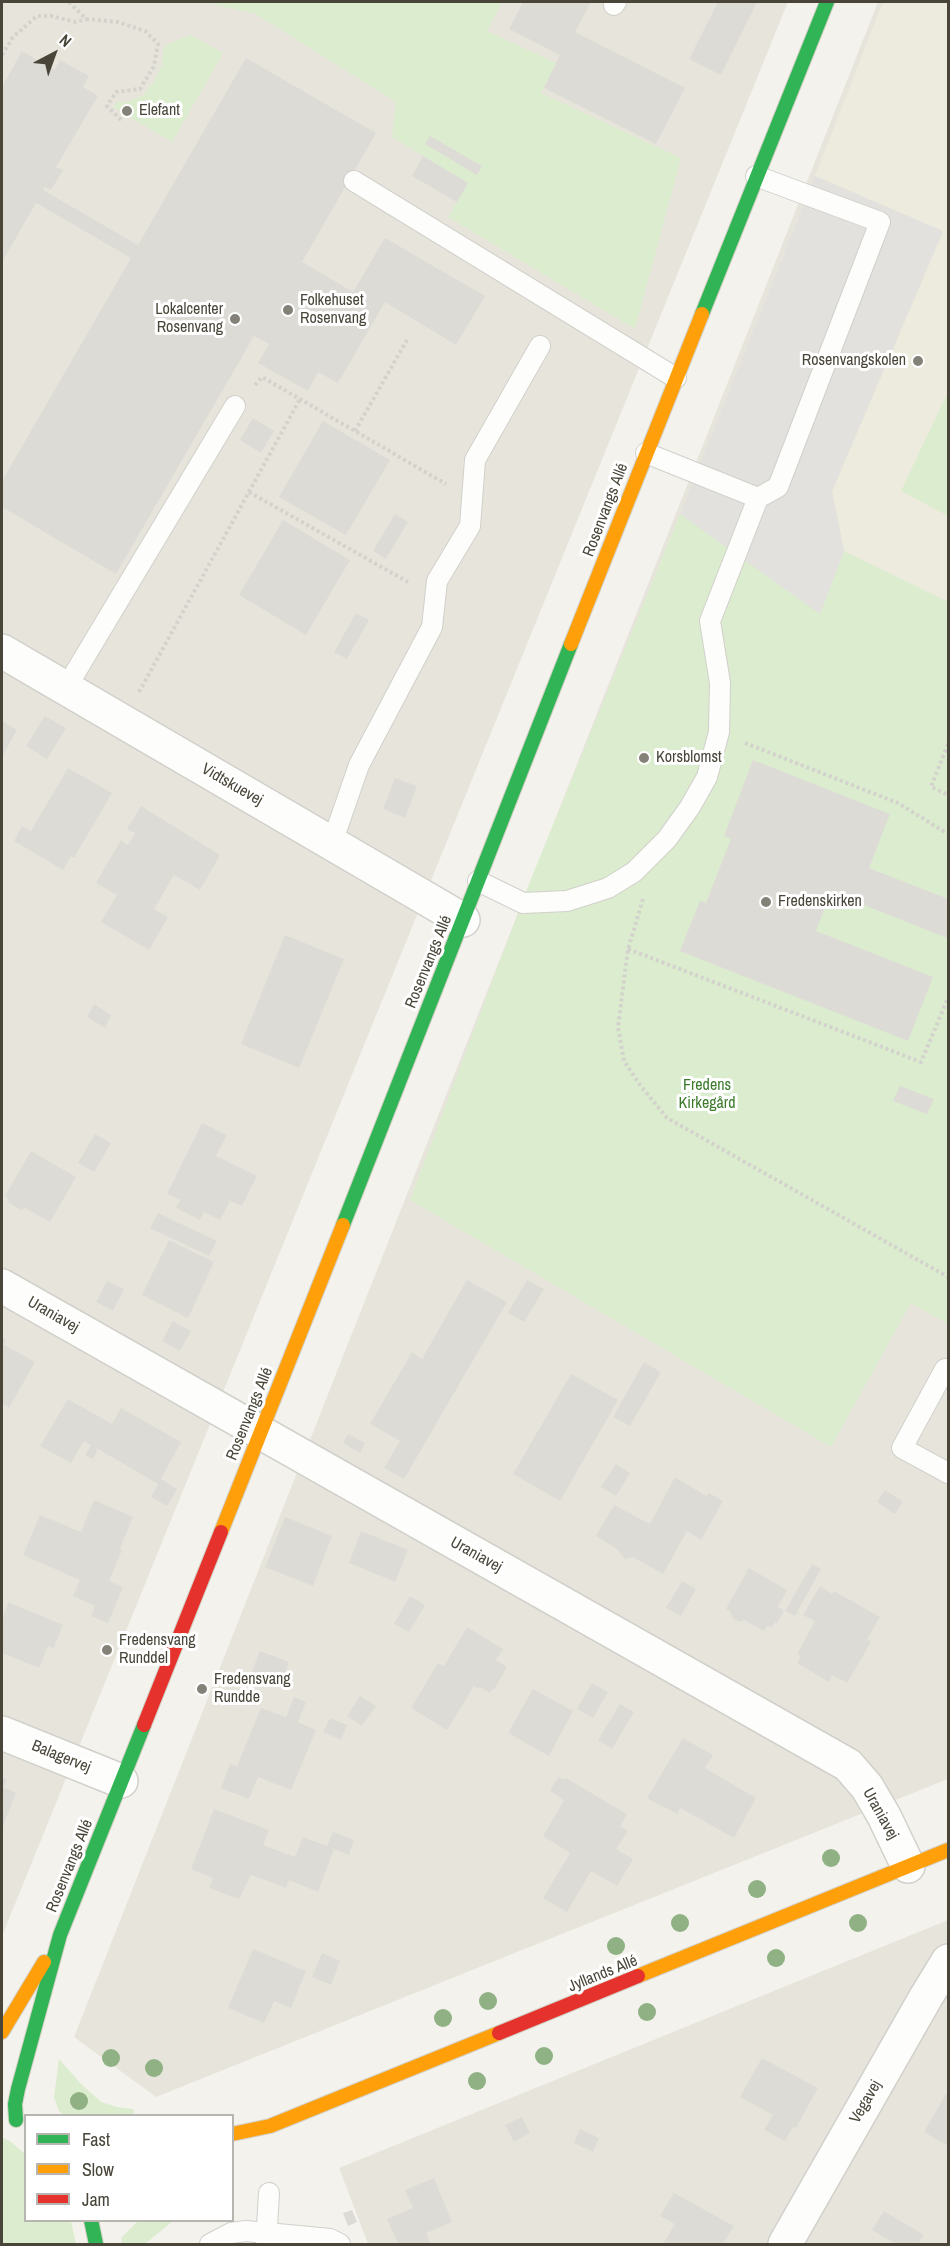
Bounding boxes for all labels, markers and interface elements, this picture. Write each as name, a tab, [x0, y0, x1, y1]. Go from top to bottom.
north arrow	[24, 24, 84, 84]
text: N	[55, 29, 77, 52]
place label: Elefant	[139, 101, 180, 121]
marker: Elefant	[120, 104, 134, 118]
place label: Folkehuset Rosenvang	[300, 291, 366, 329]
place label: Lokalcenter Rosenvang	[155, 300, 223, 338]
marker: Folkehuset Rosenvang	[281, 303, 295, 317]
marker: Lokalcenter Rosenvang	[228, 312, 242, 326]
place label: Rosenvangskolen	[802, 351, 906, 371]
marker: Rosenvangskolen	[911, 354, 925, 368]
street label: Rosenvangs Allé	[579, 461, 633, 559]
place label: Korsblomst	[656, 748, 722, 768]
marker: Korsblomst	[637, 751, 651, 765]
street label: Vidtskuevej	[198, 760, 266, 810]
place label: Fredenskirken	[778, 892, 862, 912]
marker: Fredenskirken	[759, 895, 773, 909]
street label: Rosenvangs Allé	[402, 913, 456, 1011]
park label: Fredens Kirkegård	[679, 1076, 735, 1114]
street label: Uraniavej	[24, 1293, 82, 1337]
street label: Rosenvangs Allé	[223, 1365, 277, 1463]
street label: Uraniavej	[447, 1533, 505, 1577]
place label: Fredensvang Runddel	[119, 1631, 196, 1669]
marker: Fredensvang Runddel	[100, 1643, 114, 1657]
place label: Fredensvang Rundde	[214, 1670, 291, 1708]
marker: Fredensvang Rundde	[195, 1682, 209, 1696]
street label: Balagervej	[29, 1736, 93, 1778]
street label: Uraniavej	[858, 1785, 902, 1843]
street label: Rosenvangs Allé	[43, 1817, 97, 1915]
street label: Jyllands Allé	[566, 1951, 640, 1997]
street label: Vegavej	[846, 2077, 886, 2127]
legend	[24, 2114, 234, 2222]
text: Fast	[82, 2127, 110, 2152]
text: Slow	[82, 2157, 114, 2182]
text: Jam	[82, 2187, 110, 2212]

